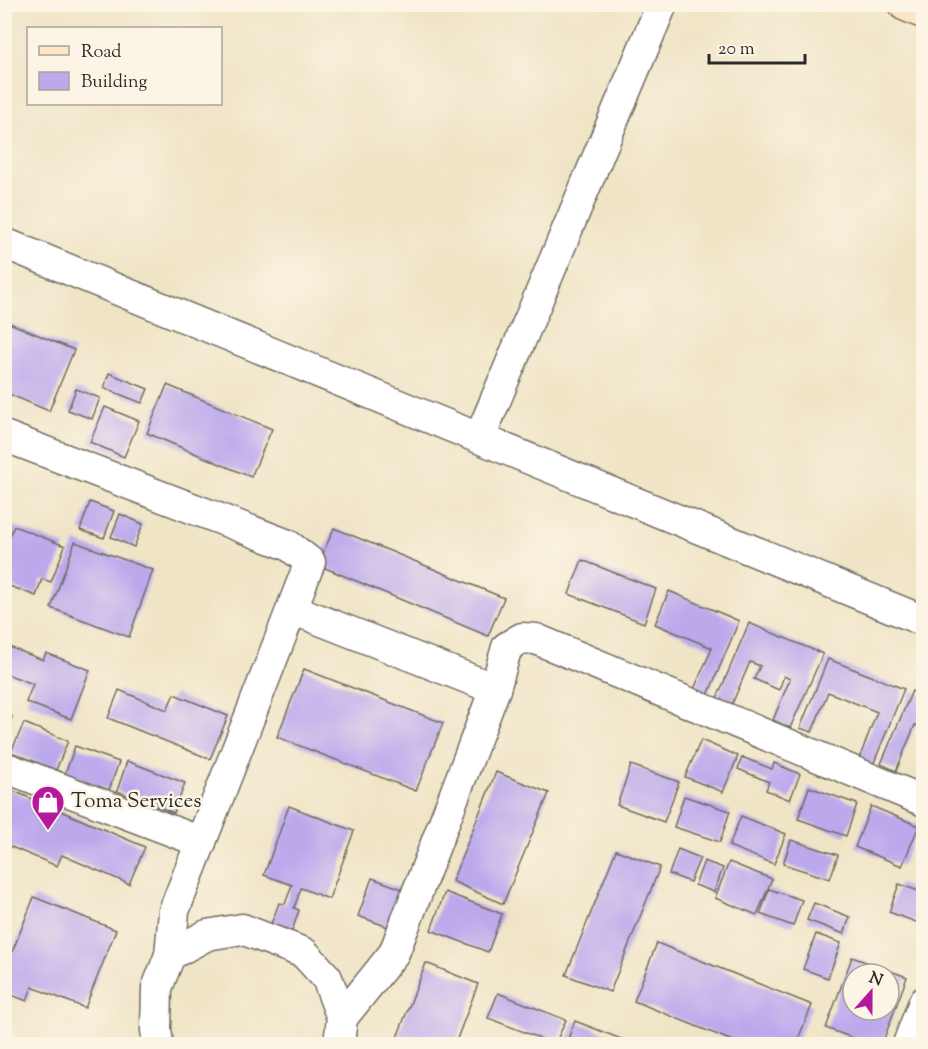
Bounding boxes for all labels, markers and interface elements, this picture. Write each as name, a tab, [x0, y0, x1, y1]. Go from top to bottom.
legend	[27, 27, 222, 105]
scale bar	[709, 27, 805, 65]
text: 20 m	[718, 37, 755, 63]
text: Road	[81, 40, 121, 66]
text: Building	[81, 70, 147, 96]
shop icon: Toma Services	[30, 784, 66, 831]
place label: Toma Services	[71, 787, 201, 817]
north arrow	[841, 962, 901, 1022]
text: N	[865, 967, 886, 993]

